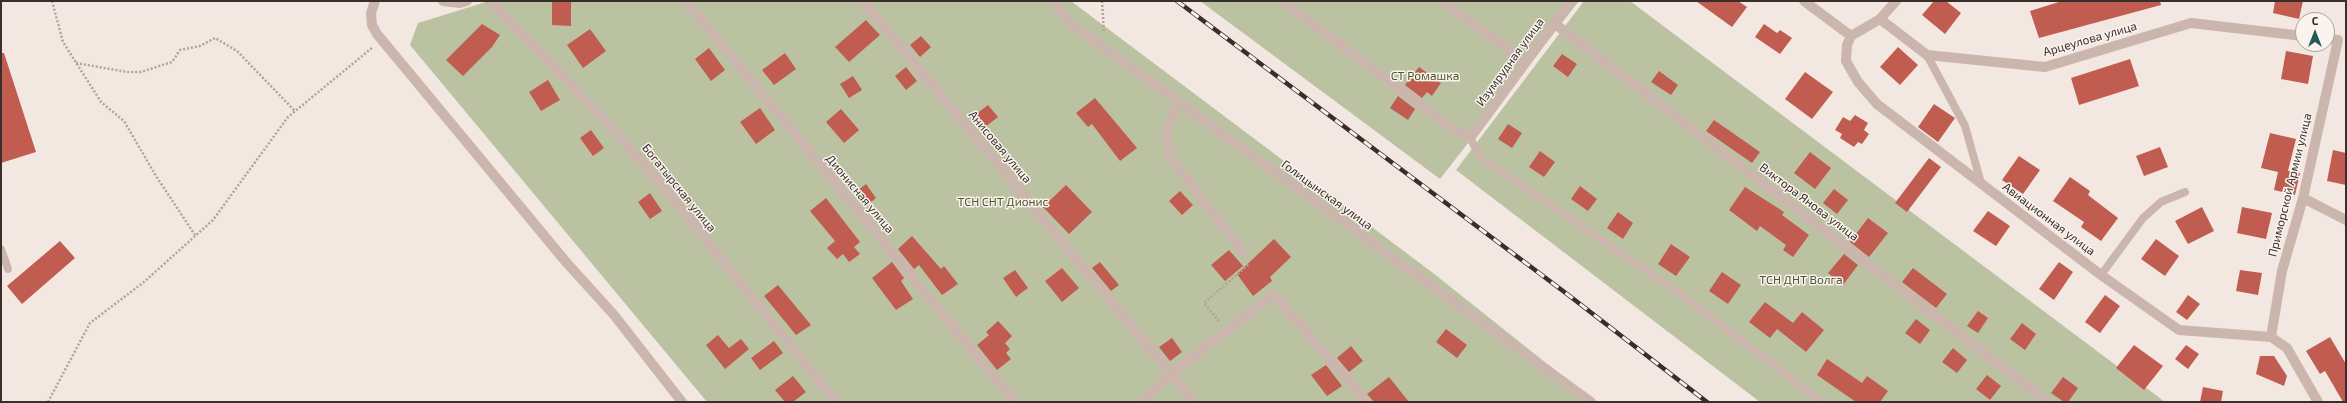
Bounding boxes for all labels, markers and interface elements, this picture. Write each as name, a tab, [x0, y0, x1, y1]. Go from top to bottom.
north arrow	[2295, 12, 2335, 52]
text: С	[2312, 14, 2318, 27]
street label: Изумрудная улица	[1473, 15, 1547, 109]
street label: Арцеулова улица	[2041, 19, 2139, 59]
park label: СТ Ромашка	[1391, 69, 1459, 83]
street label: Анисовая улица	[966, 108, 1034, 186]
street label: Приморской Армии улица	[2265, 112, 2315, 258]
street label: Богатырская улица	[639, 141, 719, 235]
street label: Дионисная улица	[823, 152, 897, 236]
street label: Голицынская улица	[1279, 157, 1375, 233]
street label: Виктора Янова улица	[1757, 160, 1861, 244]
street label: Авиационная улица	[2000, 180, 2098, 258]
park label: ТСН СНТ Дионис	[958, 195, 1048, 209]
park label: ТСН ДНТ Волга	[1759, 273, 1843, 287]

